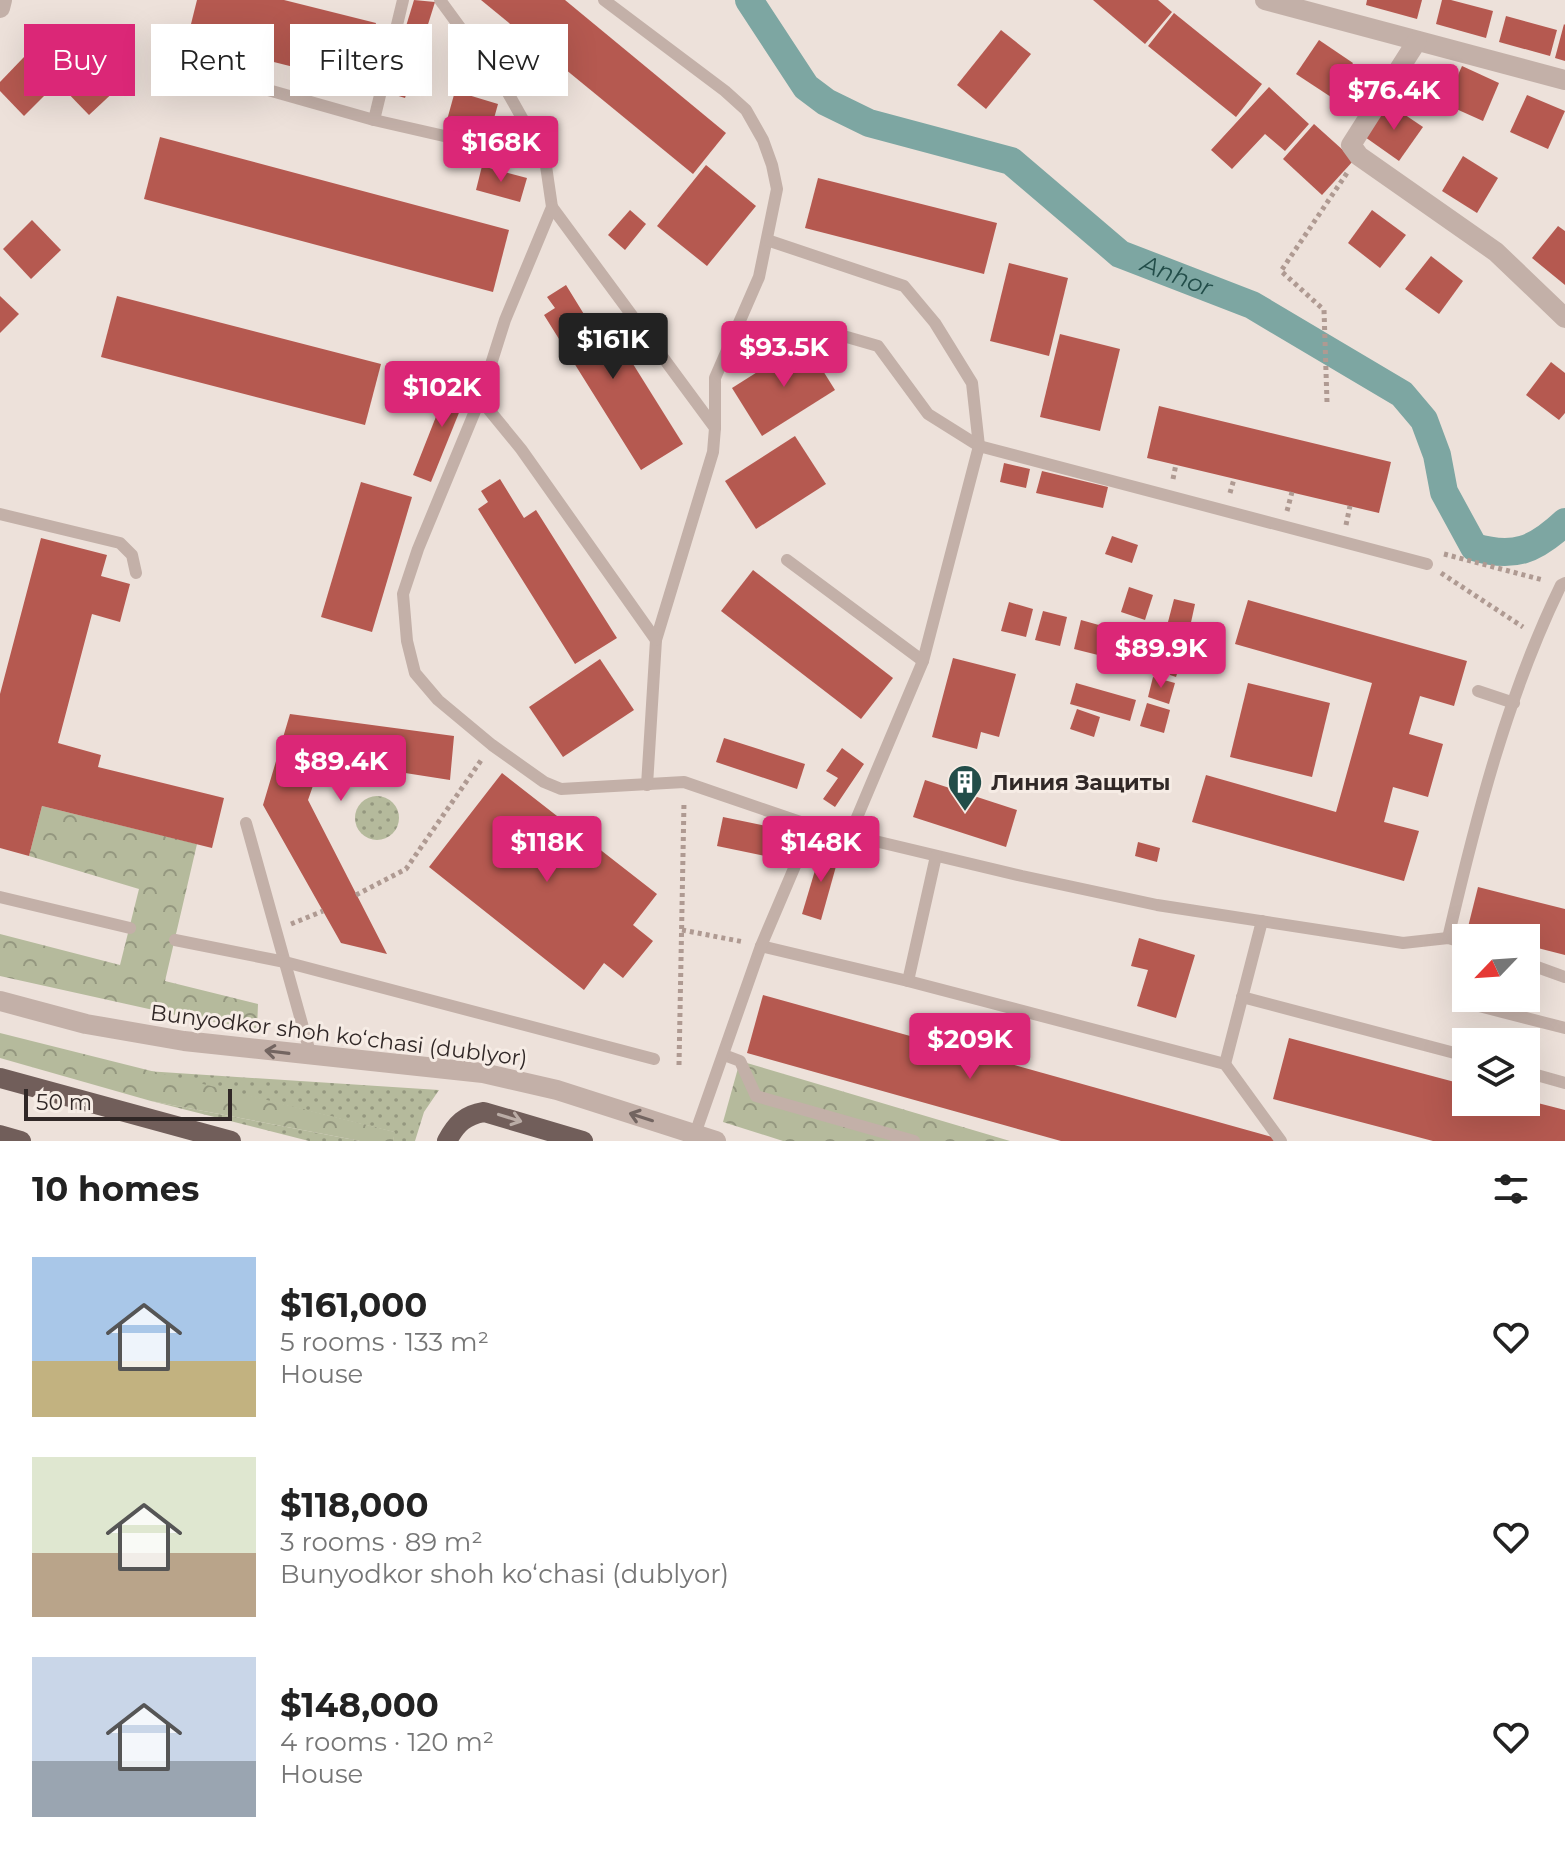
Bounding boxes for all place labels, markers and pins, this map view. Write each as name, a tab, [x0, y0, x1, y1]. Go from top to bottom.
pin: $76.4K	[1329, 64, 1459, 132]
pin: $168K	[445, 116, 557, 184]
pin: $161K	[557, 313, 669, 381]
pin: $93.5K	[719, 321, 849, 389]
pin: $102K	[386, 361, 498, 429]
pin: $89.9K	[1096, 622, 1226, 690]
pin: $89.4K	[276, 735, 406, 803]
building icon: Линия Защиты	[946, 763, 984, 813]
place label: Линия Защиты	[991, 769, 1170, 796]
pin: $118K	[491, 816, 603, 884]
pin: $148K	[765, 816, 877, 884]
pin: $209K	[914, 1013, 1026, 1081]

